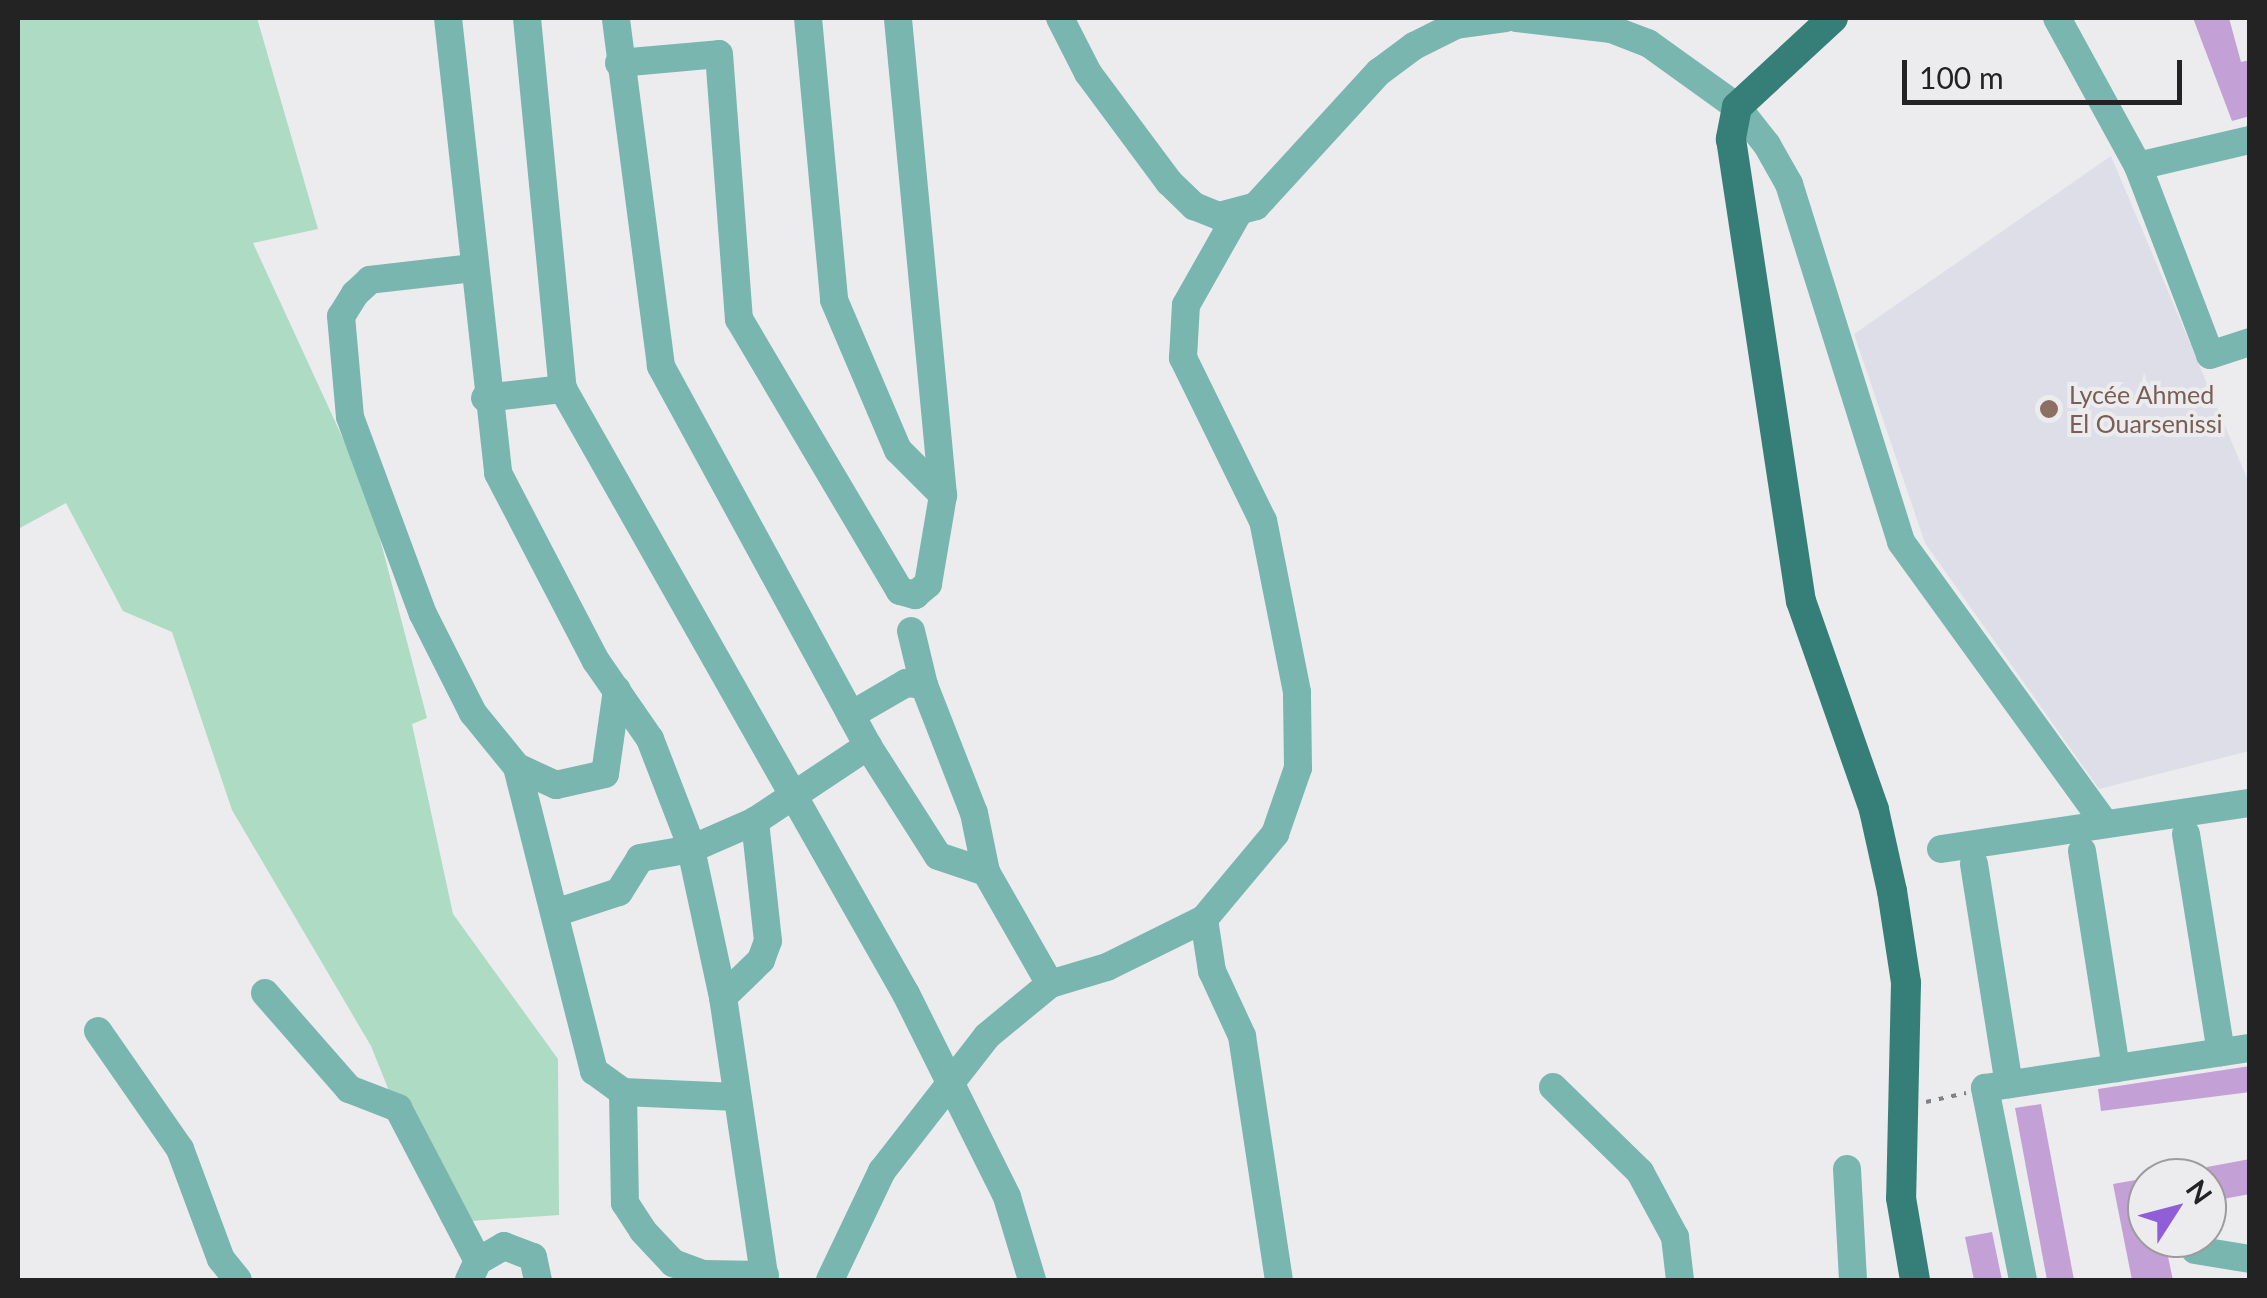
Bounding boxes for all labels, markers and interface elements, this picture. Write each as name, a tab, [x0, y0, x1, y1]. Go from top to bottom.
scale bar	[1907, 40, 2187, 102]
text: 100 m	[1919, 59, 2004, 95]
place label: Lycée Ahmed El Ouarsenissi	[2069, 380, 2222, 439]
marker: Lycée Ahmed El Ouarsenissi	[2038, 398, 2060, 420]
north arrow	[2127, 1158, 2227, 1258]
text: N	[2180, 1173, 2220, 1210]

